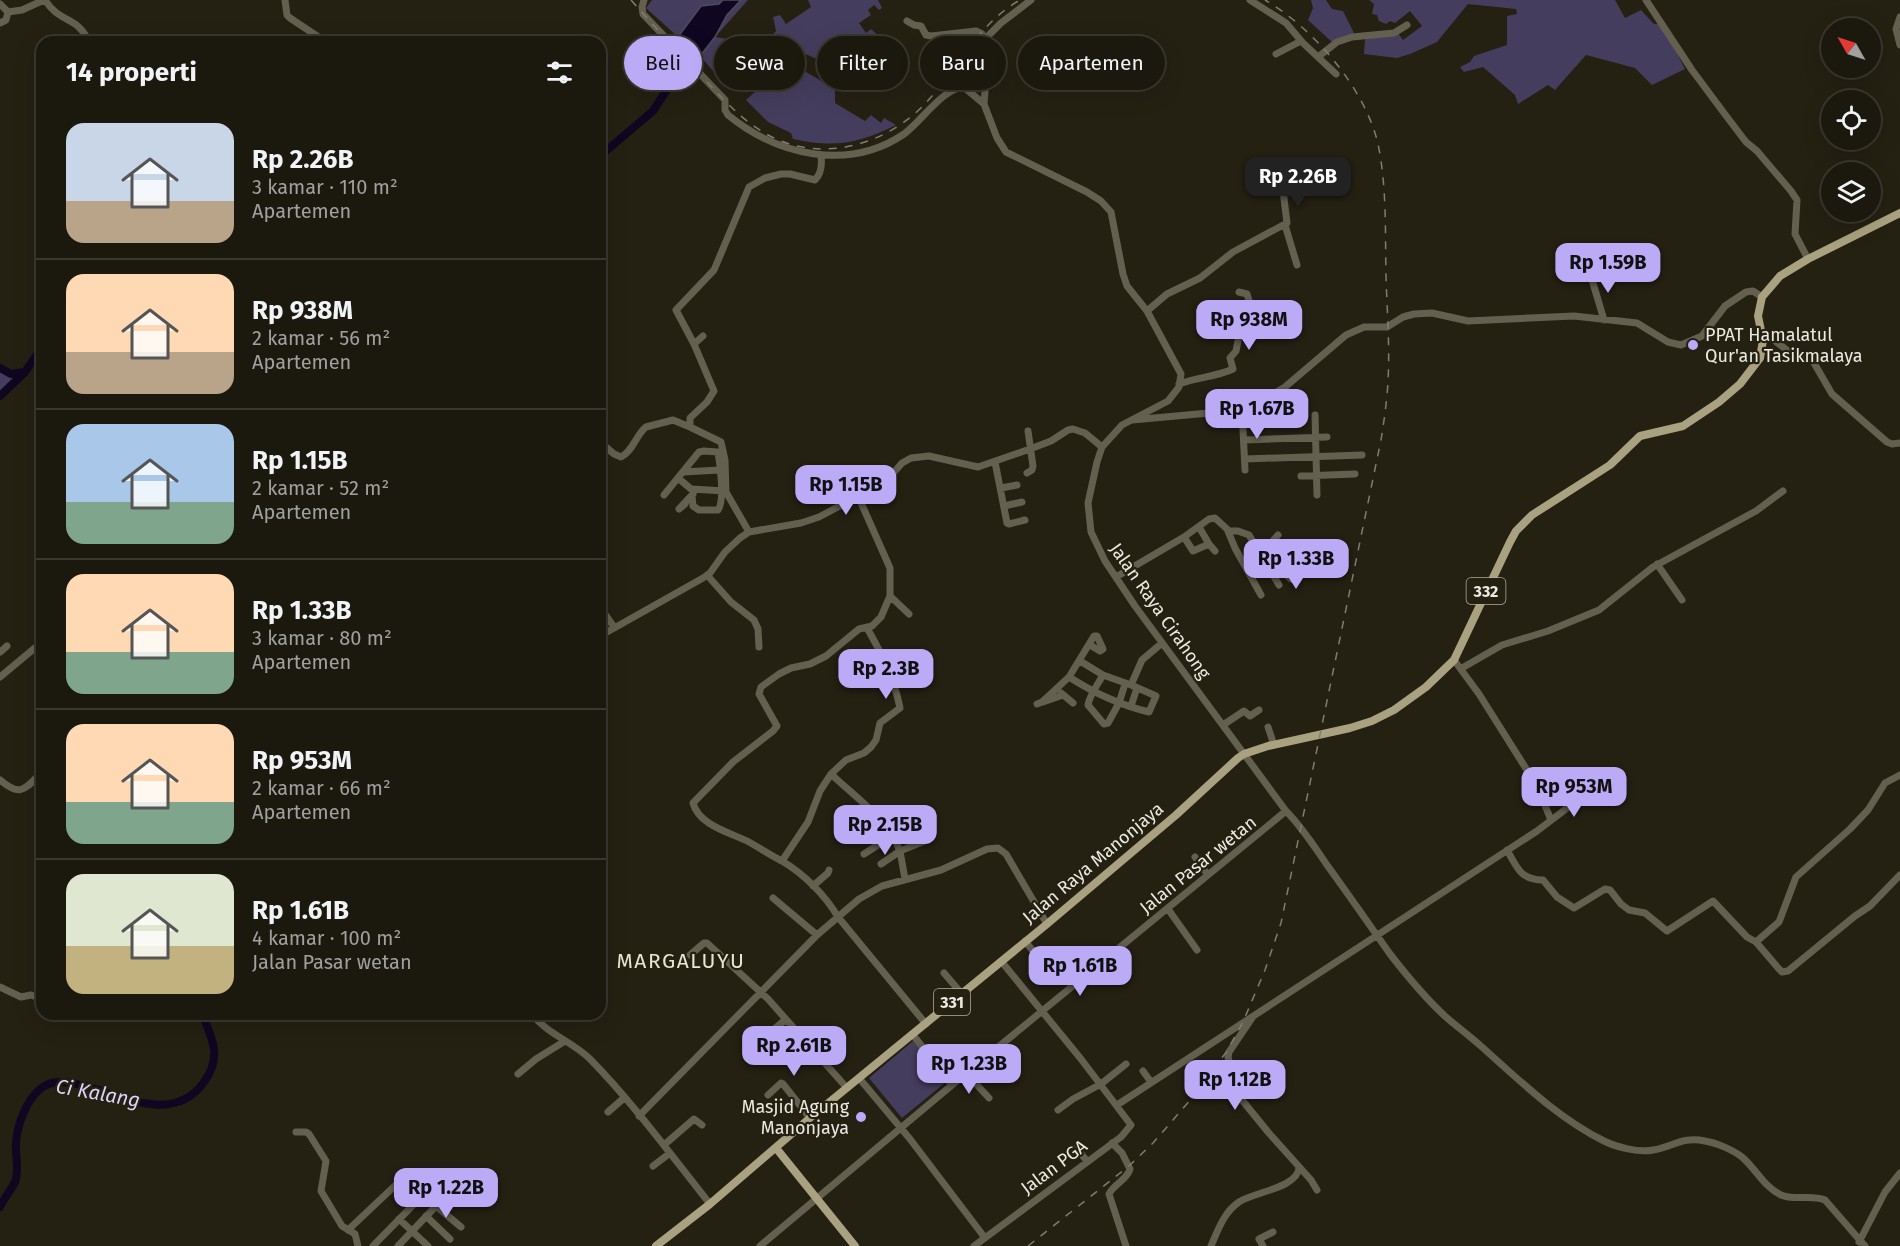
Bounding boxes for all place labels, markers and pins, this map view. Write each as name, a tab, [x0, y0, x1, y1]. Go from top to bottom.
pin: Rp 2.26B	[1236, 157, 1360, 208]
pin: Rp 1.59B	[1546, 243, 1670, 294]
pin: Rp 938M	[1194, 300, 1304, 351]
place label: PPAT Hamalatul Qur'an Tasikmalaya	[1705, 324, 1863, 367]
marker: PPAT Hamalatul Qur'an Tasikmalaya	[1686, 338, 1700, 352]
pin: Rp 1.67B	[1195, 389, 1319, 440]
pin: Rp 1.15B	[784, 465, 908, 516]
pin: Rp 1.33B	[1234, 539, 1358, 590]
pin: Rp 2.3B	[831, 649, 941, 700]
pin: Rp 953M	[1519, 767, 1629, 818]
pin: Rp 2.15B	[823, 805, 947, 856]
pin: Rp 1.61B	[1018, 946, 1142, 997]
pin: Rp 2.61B	[732, 1026, 856, 1077]
pin: Rp 1.23B	[907, 1044, 1031, 1095]
pin: Rp 1.12B	[1173, 1060, 1297, 1111]
place label: Masjid Agung Manonjaya	[741, 1096, 850, 1139]
marker: Masjid Agung Manonjaya	[854, 1110, 868, 1124]
pin: Rp 1.22B	[384, 1168, 508, 1219]

